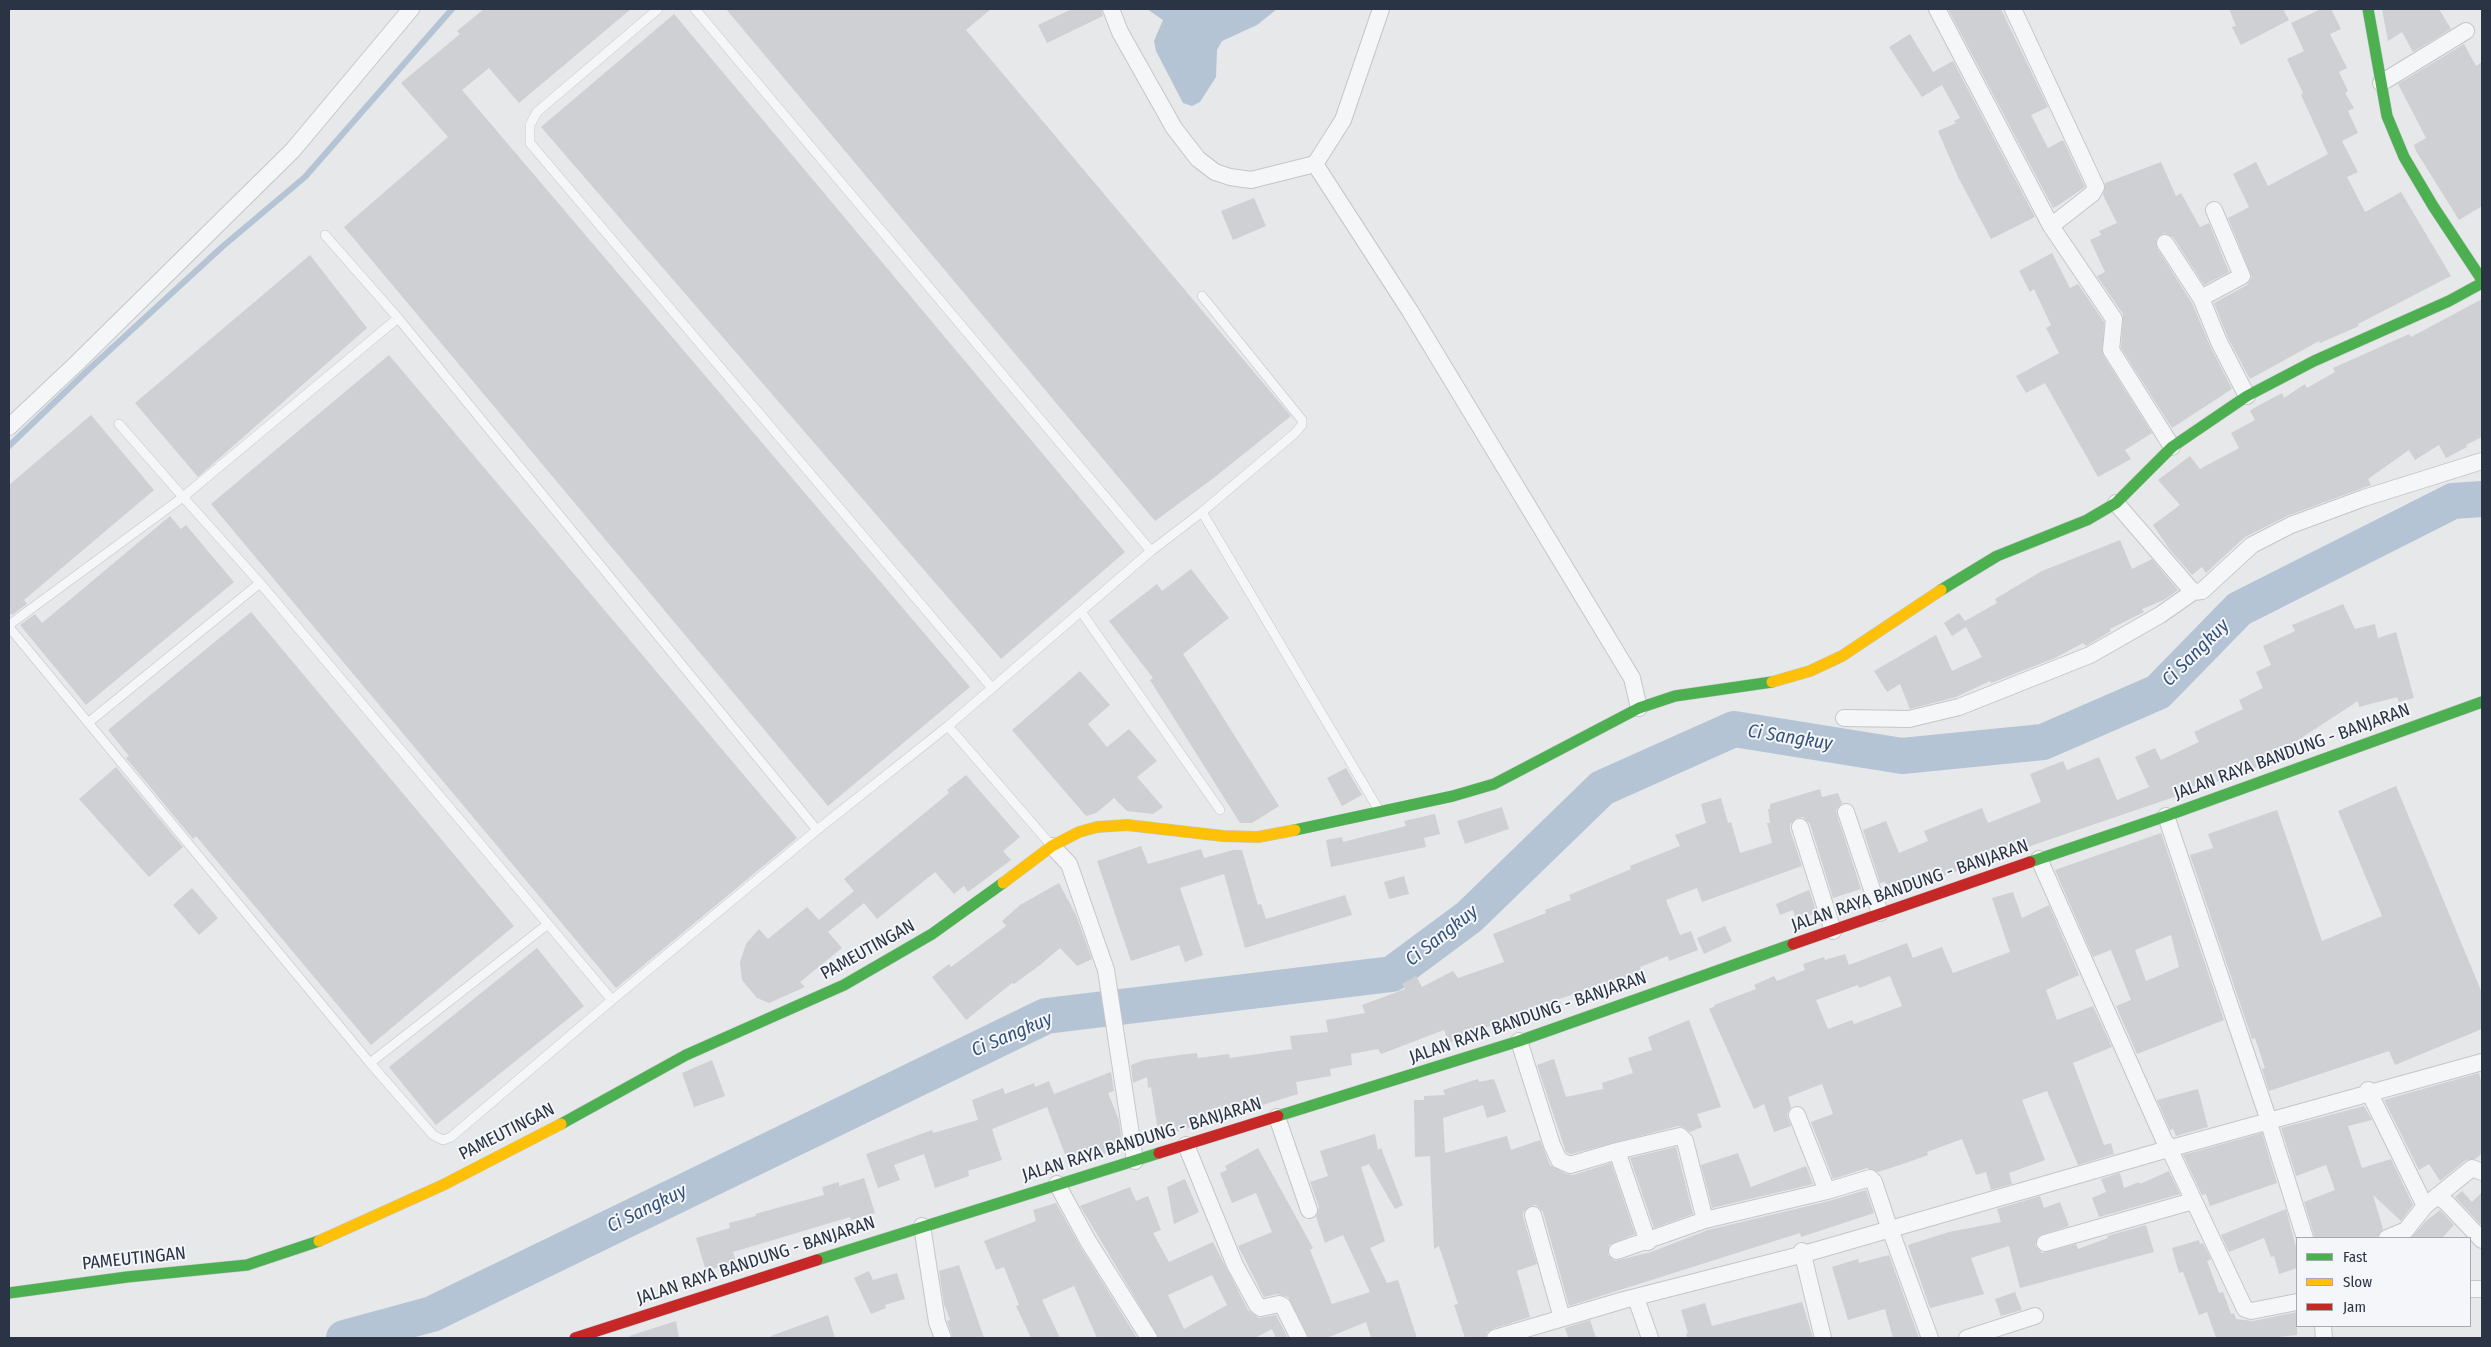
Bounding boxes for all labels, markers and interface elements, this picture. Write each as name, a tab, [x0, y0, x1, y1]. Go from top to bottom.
water label: Ci Sangkuy	[2158, 615, 2234, 691]
street label: JALAN RAYA BANDUNG - BANJARAN	[2171, 699, 2413, 805]
water label: Ci Sangkuy	[1746, 720, 1834, 756]
street label: JALAN RAYA BANDUNG - BANJARAN	[1789, 835, 2031, 937]
water label: Ci Sangkuy	[1401, 901, 1483, 971]
street label: PAMEUTINGAN	[817, 915, 919, 985]
street label: JALAN RAYA BANDUNG - BANJARAN	[1407, 967, 1649, 1069]
water label: Ci Sangkuy	[968, 1008, 1056, 1062]
street label: JALAN RAYA BANDUNG - BANJARAN	[1020, 1093, 1264, 1187]
street label: PAMEUTINGAN	[456, 1099, 558, 1165]
water label: Ci Sangkuy	[604, 1180, 690, 1238]
street label: JALAN RAYA BANDUNG - BANJARAN	[634, 1212, 878, 1310]
legend	[2296, 1237, 2471, 1327]
street label: PAMEUTINGAN	[81, 1243, 187, 1275]
text: Fast	[2343, 1248, 2367, 1266]
text: Slow	[2343, 1273, 2372, 1291]
text: Jam	[2343, 1298, 2366, 1316]

